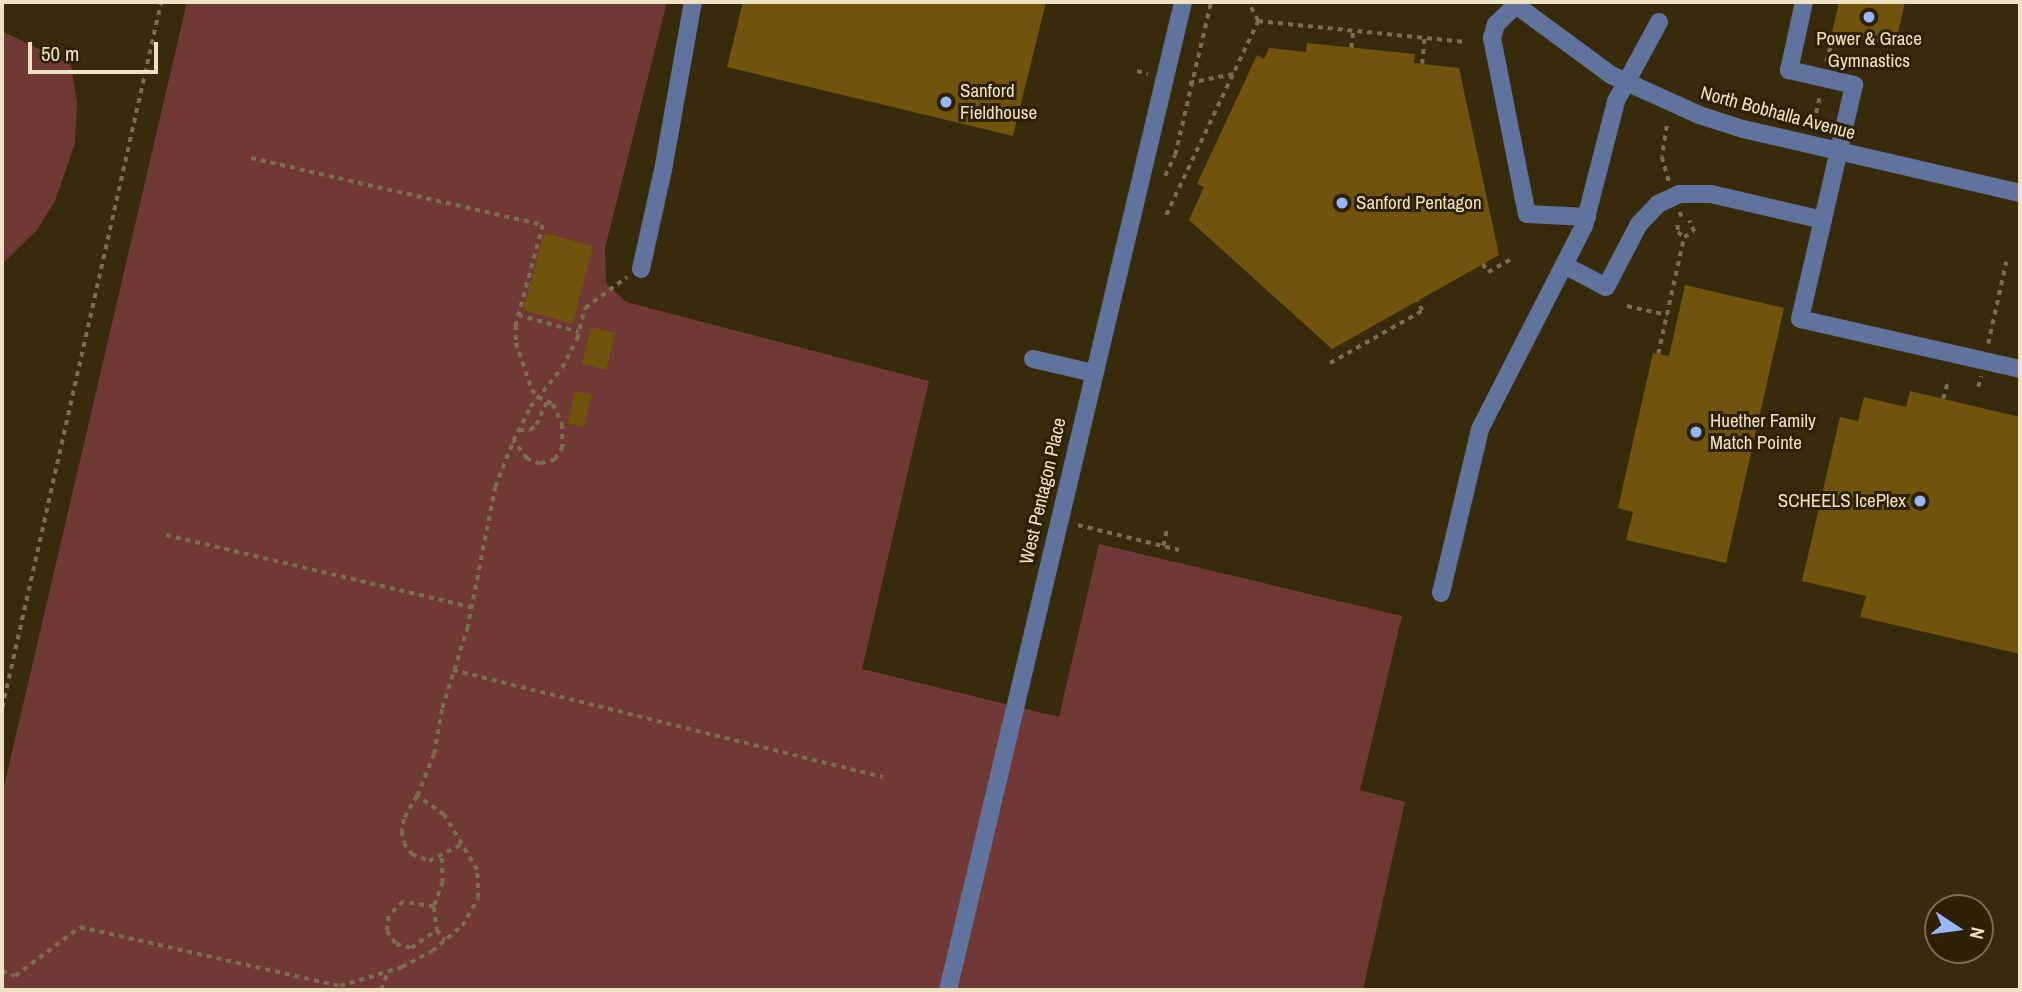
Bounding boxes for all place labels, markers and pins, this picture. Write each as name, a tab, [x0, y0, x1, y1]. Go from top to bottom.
marker: Power & Grace Gymnastics	[1861, 9, 1877, 25]
place label: Power & Grace Gymnastics	[1816, 28, 1922, 72]
place label: Sanford Fieldhouse	[960, 80, 1037, 124]
marker: Sanford Fieldhouse	[938, 94, 954, 110]
place label: Sanford Pentagon	[1356, 192, 1482, 214]
marker: Sanford Pentagon	[1334, 195, 1350, 211]
place label: Huether Family Match Pointe	[1710, 410, 1816, 454]
marker: Huether Family Match Pointe	[1688, 424, 1704, 440]
place label: SCHEELS IcePlex	[1778, 490, 1906, 512]
marker: SCHEELS IcePlex	[1912, 493, 1928, 509]

